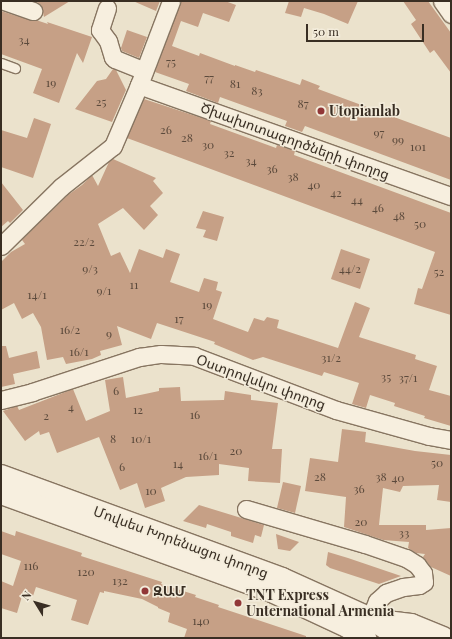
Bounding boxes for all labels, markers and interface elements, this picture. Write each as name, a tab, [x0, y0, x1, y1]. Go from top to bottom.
scale bar	[308, 16, 426, 42]
text: 50 m	[313, 23, 339, 39]
house number: 34	[18, 33, 30, 47]
house number: 75	[166, 55, 176, 69]
house number: 77	[204, 71, 214, 85]
house number: 19	[46, 76, 56, 90]
house number: 81	[230, 77, 240, 91]
house number: 83	[251, 84, 263, 98]
house number: 25	[96, 95, 106, 109]
house number: 87	[297, 97, 309, 111]
street label: Ծխախոտագործների փողոց	[198, 99, 392, 183]
place label: Utopianlab	[329, 103, 400, 119]
marker: Utopianlab	[316, 106, 326, 116]
house number: 26	[160, 123, 172, 137]
house number: 97	[374, 126, 384, 140]
house number: 28	[181, 131, 193, 145]
house number: 99	[392, 133, 404, 147]
house number: 30	[202, 138, 214, 152]
house number: 101	[410, 140, 426, 154]
house number: 32	[223, 146, 235, 160]
house number: 34	[245, 154, 257, 168]
house number: 36	[266, 162, 278, 176]
house number: 38	[287, 170, 299, 184]
house number: 40	[307, 178, 321, 192]
house number: 42	[330, 186, 342, 200]
house number: 44	[351, 193, 363, 207]
house number: 46	[372, 201, 384, 215]
house number: 48	[393, 209, 405, 223]
house number: 50	[414, 217, 426, 231]
house number: 22/2	[73, 235, 95, 249]
house number: 9/3	[82, 262, 98, 276]
house number: 44/2	[339, 262, 361, 276]
house number: 52	[434, 265, 444, 279]
house number: 11	[130, 278, 138, 292]
house number: 9/1	[96, 284, 112, 298]
house number: 14/1	[27, 288, 47, 302]
house number: 19	[202, 298, 212, 312]
house number: 17	[174, 312, 184, 326]
house number: 16/2	[60, 323, 80, 337]
house number: 9	[106, 327, 112, 341]
house number: 16/1	[69, 345, 89, 359]
street label: Օստրովսկու փողոց	[194, 351, 328, 413]
house number: 31/2	[321, 351, 341, 365]
house number: 35	[381, 370, 391, 384]
house number: 37/1	[398, 371, 418, 385]
house number: 6	[113, 384, 119, 398]
house number: 4	[68, 400, 74, 414]
house number: 12	[133, 403, 143, 417]
house number: 16	[190, 408, 200, 422]
house number: 2	[43, 409, 49, 423]
house number: 8	[110, 432, 116, 446]
house number: 10/1	[131, 432, 151, 446]
house number: 20	[230, 444, 242, 458]
house number: 16/1	[198, 449, 218, 463]
house number: 50	[431, 456, 443, 470]
house number: 14	[173, 457, 183, 471]
house number: 6	[119, 460, 125, 474]
house number: 28	[314, 470, 326, 484]
house number: 38	[375, 470, 387, 484]
house number: 40	[391, 471, 405, 485]
house number: 36	[353, 482, 365, 496]
house number: 10	[145, 484, 157, 498]
street label: Մովսես Խորենացու փողոց	[91, 502, 271, 582]
house number: 20	[355, 515, 367, 529]
house number: 33	[399, 526, 409, 540]
house number: 116	[23, 559, 39, 573]
house number: 120	[77, 565, 95, 579]
house number: 132	[112, 574, 128, 588]
north arrow	[16, 583, 56, 623]
place label: ԶԱՄ	[153, 583, 186, 599]
marker: ԶԱՄ	[140, 586, 150, 596]
place label: TNT Express Unternational Armenia	[246, 587, 395, 620]
text: N	[18, 588, 34, 603]
marker: TNT Express Unternational Armenia	[233, 598, 243, 608]
house number: 140	[192, 614, 210, 628]

